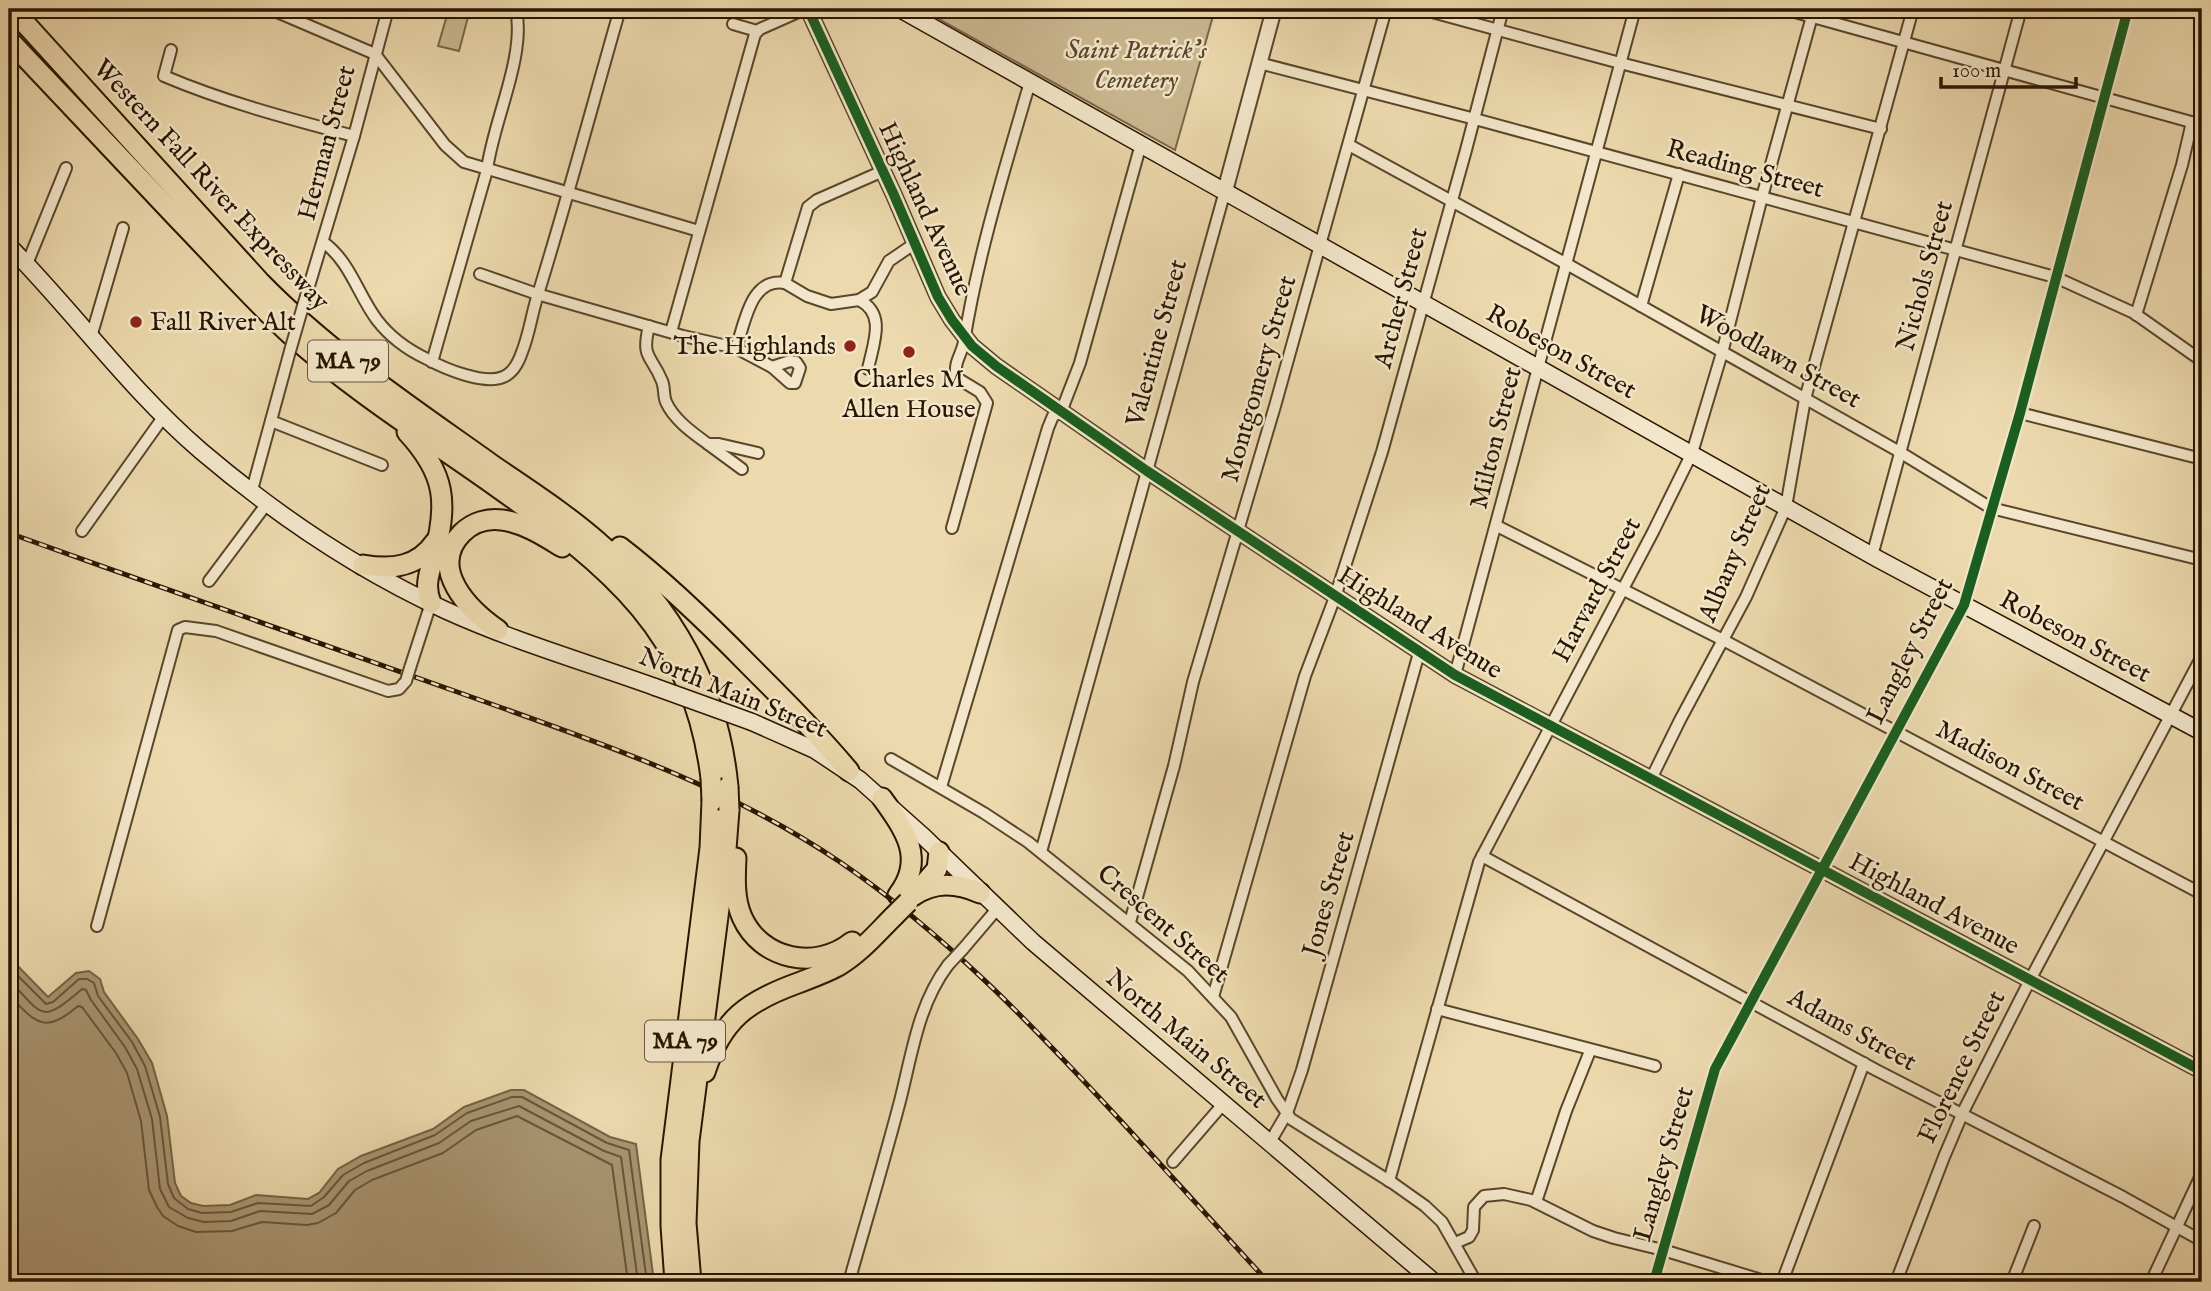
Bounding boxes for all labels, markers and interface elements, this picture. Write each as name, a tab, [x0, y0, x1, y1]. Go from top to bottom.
park label: Saint Patrick's Cemetery	[1065, 34, 1207, 97]
scale bar	[1941, 46, 2076, 90]
street label: Western Fall River Expressway	[86, 52, 336, 318]
text: 100 m	[1952, 58, 2001, 85]
street label: Herman Street	[290, 62, 364, 224]
street label: Highland Avenue	[870, 117, 980, 301]
street label: Reading Street	[1663, 132, 1828, 206]
street label: Nichols Street	[1889, 197, 1961, 355]
street label: Archer Street	[1366, 224, 1436, 373]
street label: Valentine Street	[1119, 256, 1195, 431]
street label: Montgomery Street	[1214, 272, 1304, 486]
street label: Robeson Street	[1480, 297, 1642, 407]
street label: Woodlawn Street	[1689, 298, 1867, 416]
place label: Fall River Alt	[150, 306, 296, 339]
marker: Fall River Alt	[128, 314, 144, 330]
place label: The Highlands	[673, 330, 836, 363]
marker: The Highlands	[842, 338, 858, 354]
road number: MA 79	[308, 340, 388, 382]
marker: Charles M Allen House	[901, 344, 917, 360]
place label: Charles M Allen House	[841, 363, 976, 426]
street label: Milton Street	[1462, 363, 1530, 513]
street label: Albany Street	[1691, 479, 1779, 628]
street label: Harvard Street	[1545, 512, 1649, 668]
street label: Highland Avenue	[1331, 559, 1509, 687]
street label: Langley Street	[1859, 572, 1961, 730]
street label: Robeson Street	[1994, 583, 2156, 691]
street label: North Main Street	[634, 640, 832, 746]
street label: Madison Street	[1930, 713, 2090, 819]
street label: Jones Street	[1295, 827, 1363, 963]
street label: Highland Avenue	[1843, 845, 2025, 963]
street label: Crescent Street	[1090, 857, 1236, 991]
street label: North Main Street	[1099, 962, 1273, 1116]
street label: Adams Street	[1781, 981, 1922, 1079]
street label: Florence Street	[1911, 985, 2013, 1149]
road number: MA 79	[645, 1021, 725, 1062]
street label: Langley Street	[1626, 1083, 1702, 1245]

